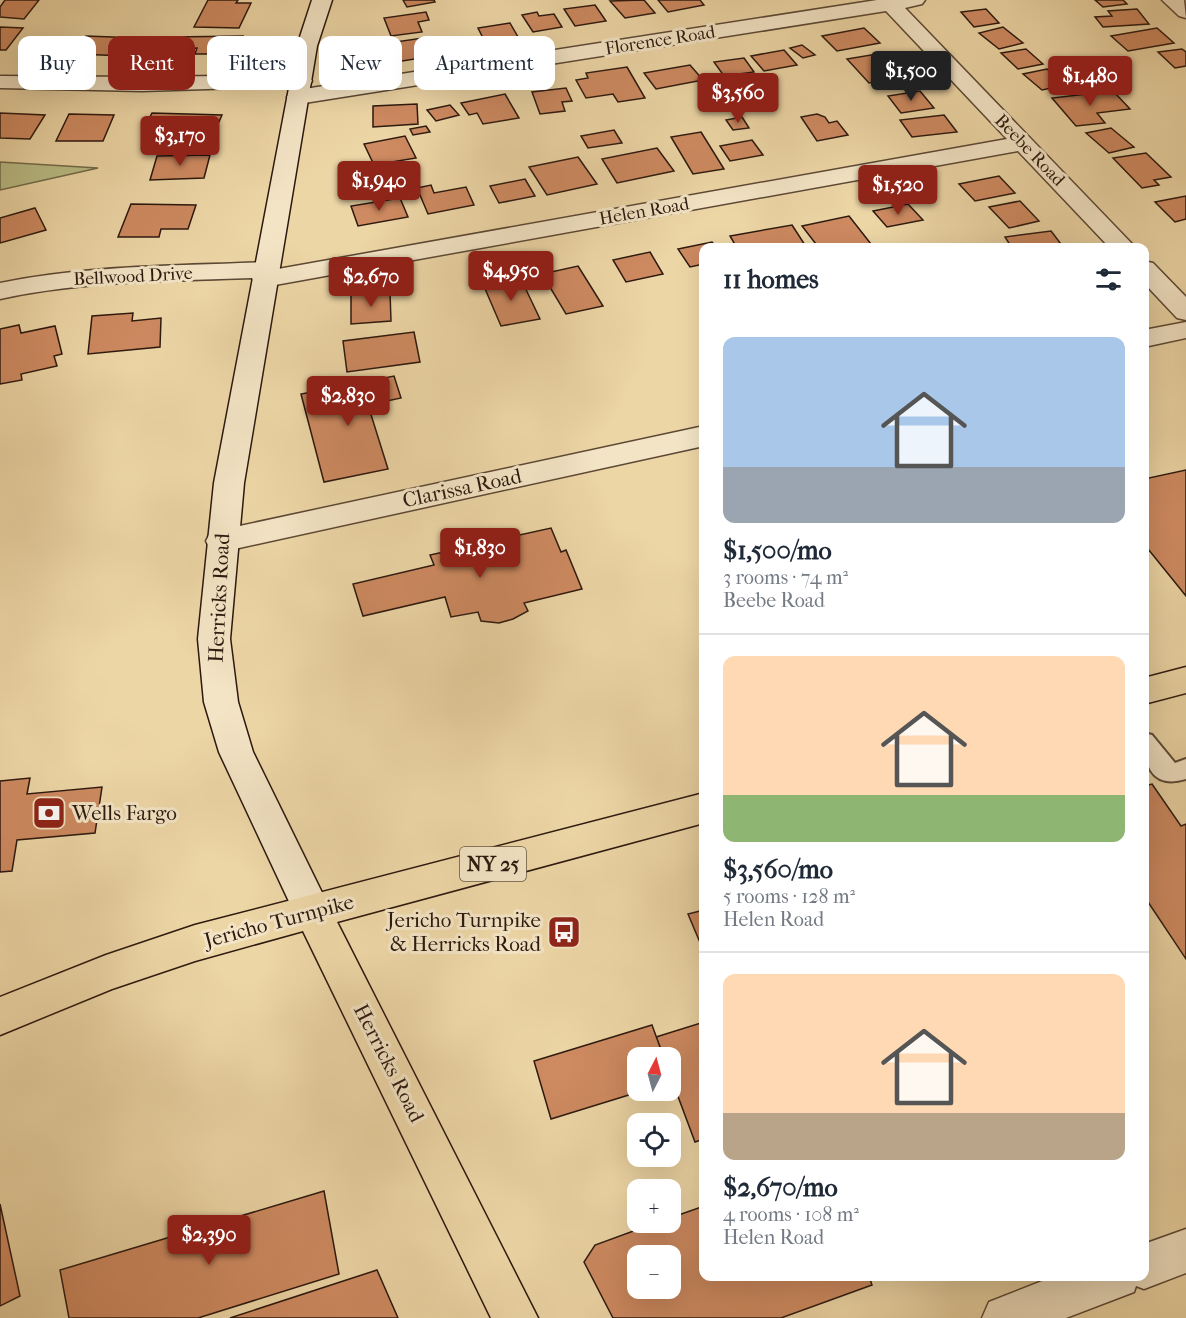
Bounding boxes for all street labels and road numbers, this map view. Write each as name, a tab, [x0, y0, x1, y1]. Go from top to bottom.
street label: Florence Road	[603, 21, 717, 60]
street label: Beebe Road	[990, 110, 1069, 191]
street label: Helen Road	[597, 193, 691, 230]
street label: Bellwood Drive	[73, 263, 193, 290]
street label: Clarissa Road	[400, 464, 524, 512]
street label: Herricks Road	[204, 532, 234, 663]
road number: NY 25	[460, 847, 526, 881]
street label: Jericho Turnpike	[200, 889, 356, 953]
street label: Herricks Road	[349, 1000, 429, 1127]

